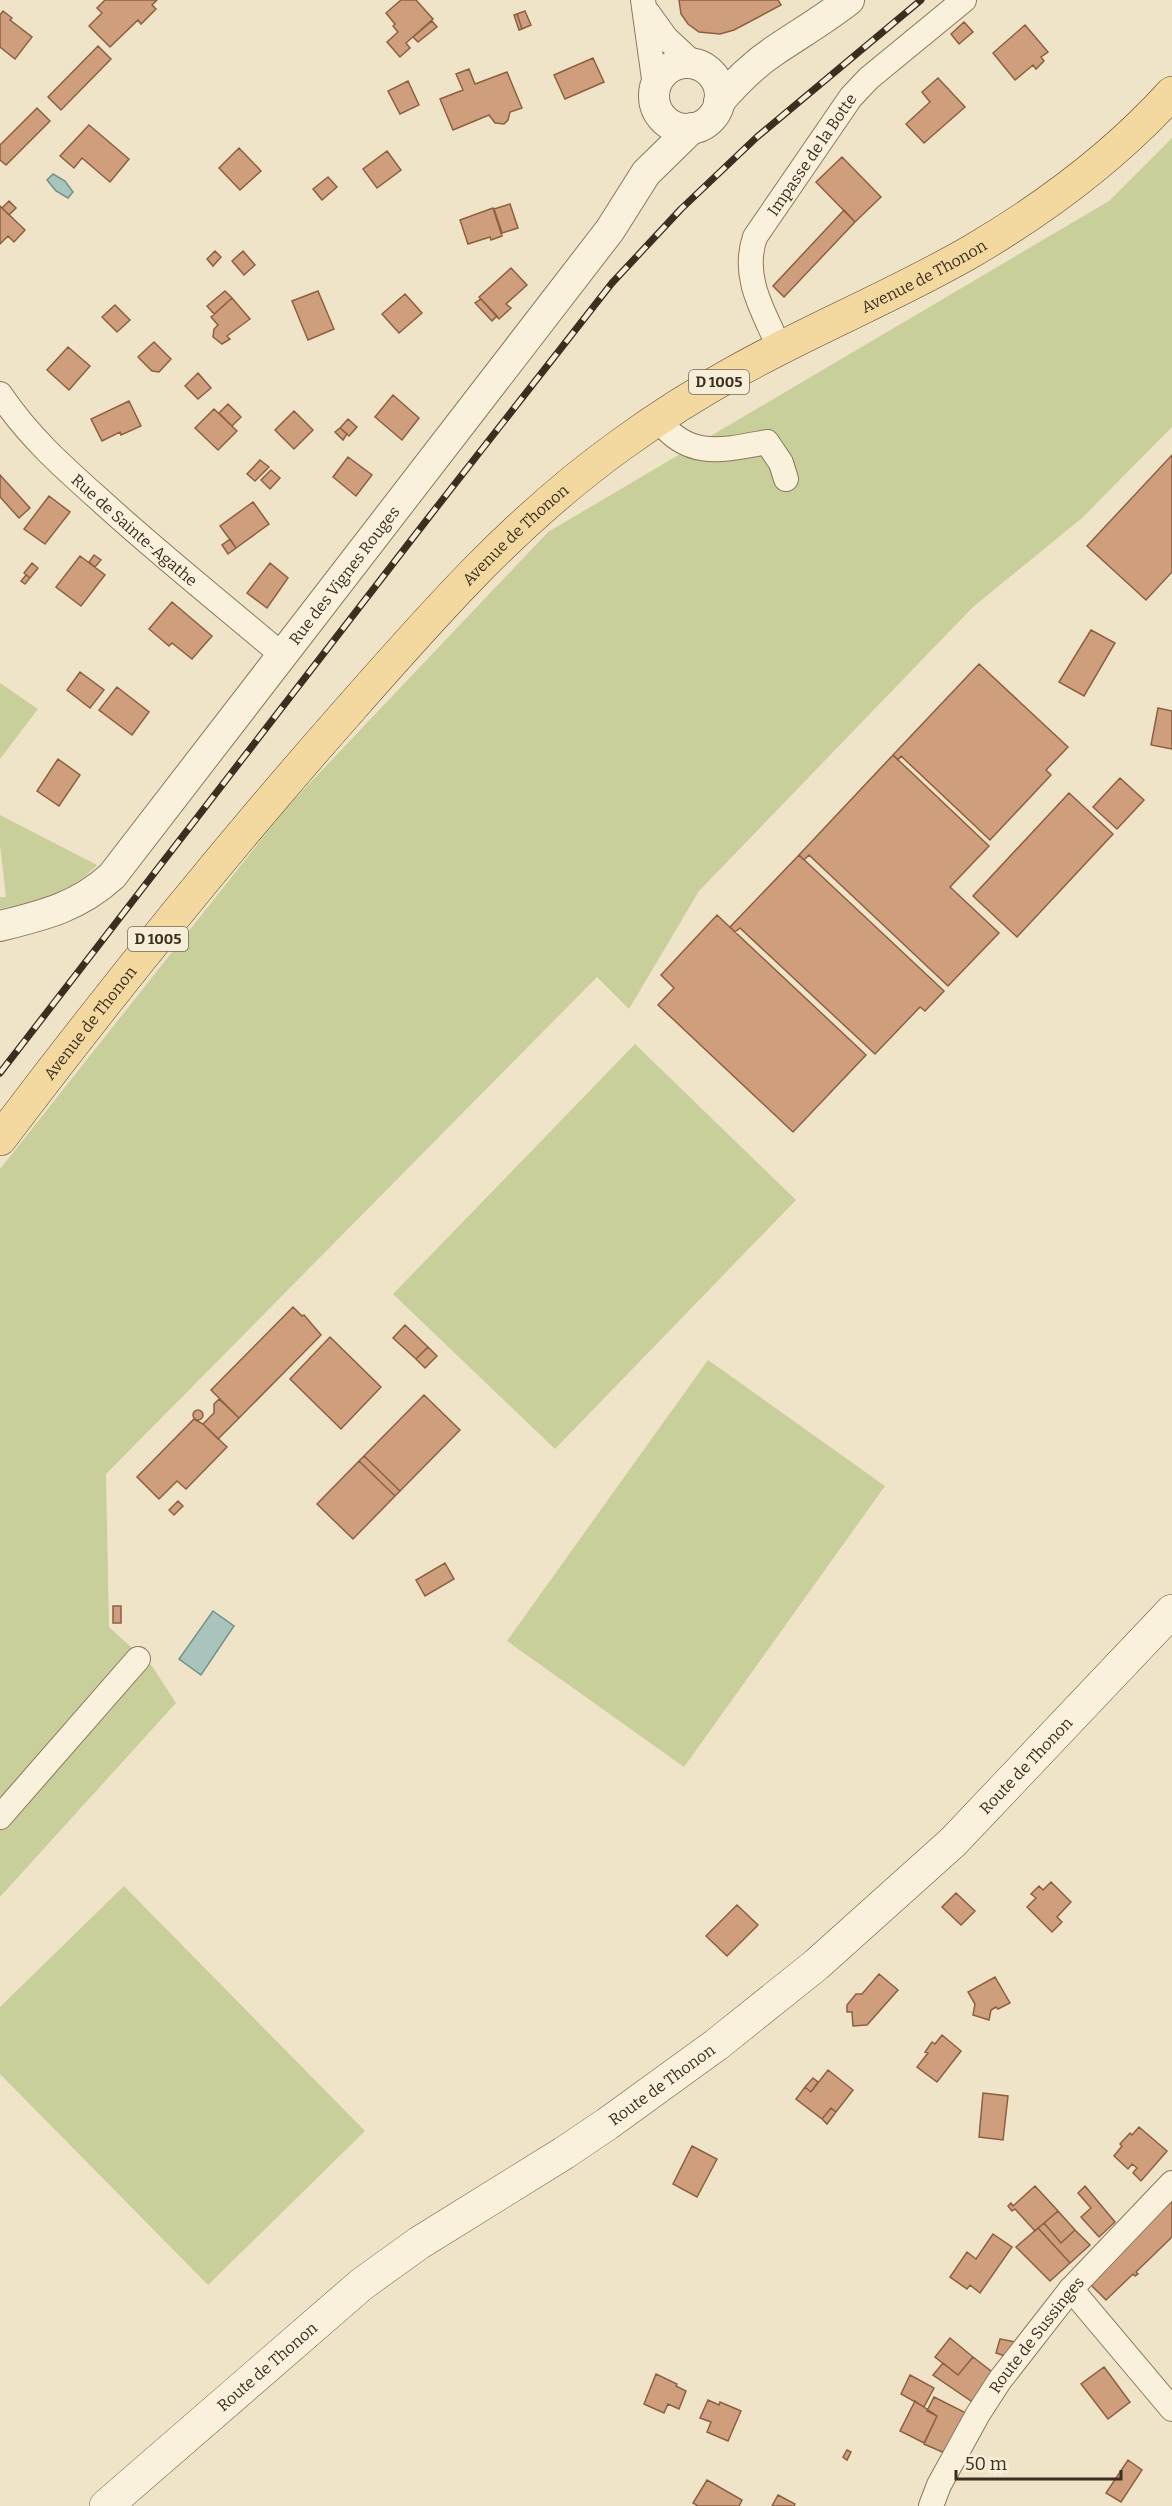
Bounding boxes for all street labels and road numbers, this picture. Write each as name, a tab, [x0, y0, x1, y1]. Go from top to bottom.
street label: Impasse de la Botte	[763, 90, 860, 219]
street label: Avenue de Thonon	[858, 235, 990, 316]
road number: D 1005	[689, 370, 749, 394]
street label: Rue de Sainte-Agathe	[68, 470, 201, 590]
street label: Avenue de Thonon	[458, 480, 572, 589]
street label: Rue des Vignes Rouges	[285, 502, 403, 648]
road number: D 1005	[128, 927, 188, 951]
street label: Avenue de Thonon	[40, 962, 140, 1083]
street label: Route de Thonon	[975, 1713, 1076, 1818]
street label: Route de Thonon	[605, 2040, 718, 2129]
street label: Route de Sussinges	[985, 2272, 1088, 2396]
street label: Route de Thonon	[213, 2318, 321, 2415]

